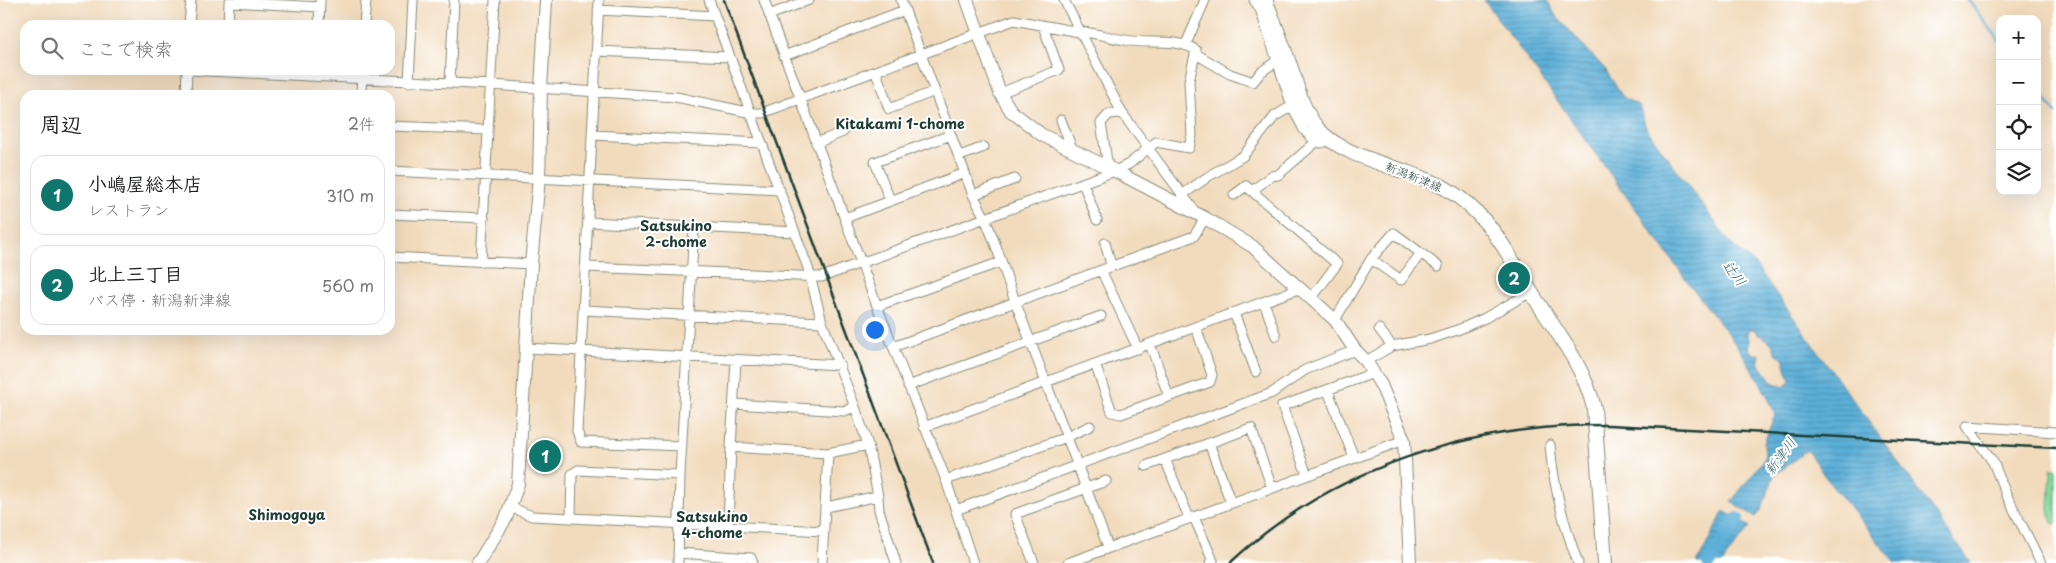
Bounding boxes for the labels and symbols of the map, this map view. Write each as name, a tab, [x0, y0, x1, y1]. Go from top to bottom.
district label: Kitakami 1-chome	[835, 113, 965, 134]
street label: 新潟新津線	[1383, 156, 1445, 196]
district label: Satsukino 2-chome	[640, 215, 712, 252]
water label: 辻川	[1718, 256, 1752, 290]
pin: 2	[1498, 259, 1530, 297]
your location	[862, 317, 888, 343]
water label: 新津川	[1759, 433, 1801, 479]
pin: 1	[529, 437, 561, 475]
district label: Shimogoya	[249, 504, 326, 525]
district label: Satsukino 4-chome	[676, 506, 748, 543]

